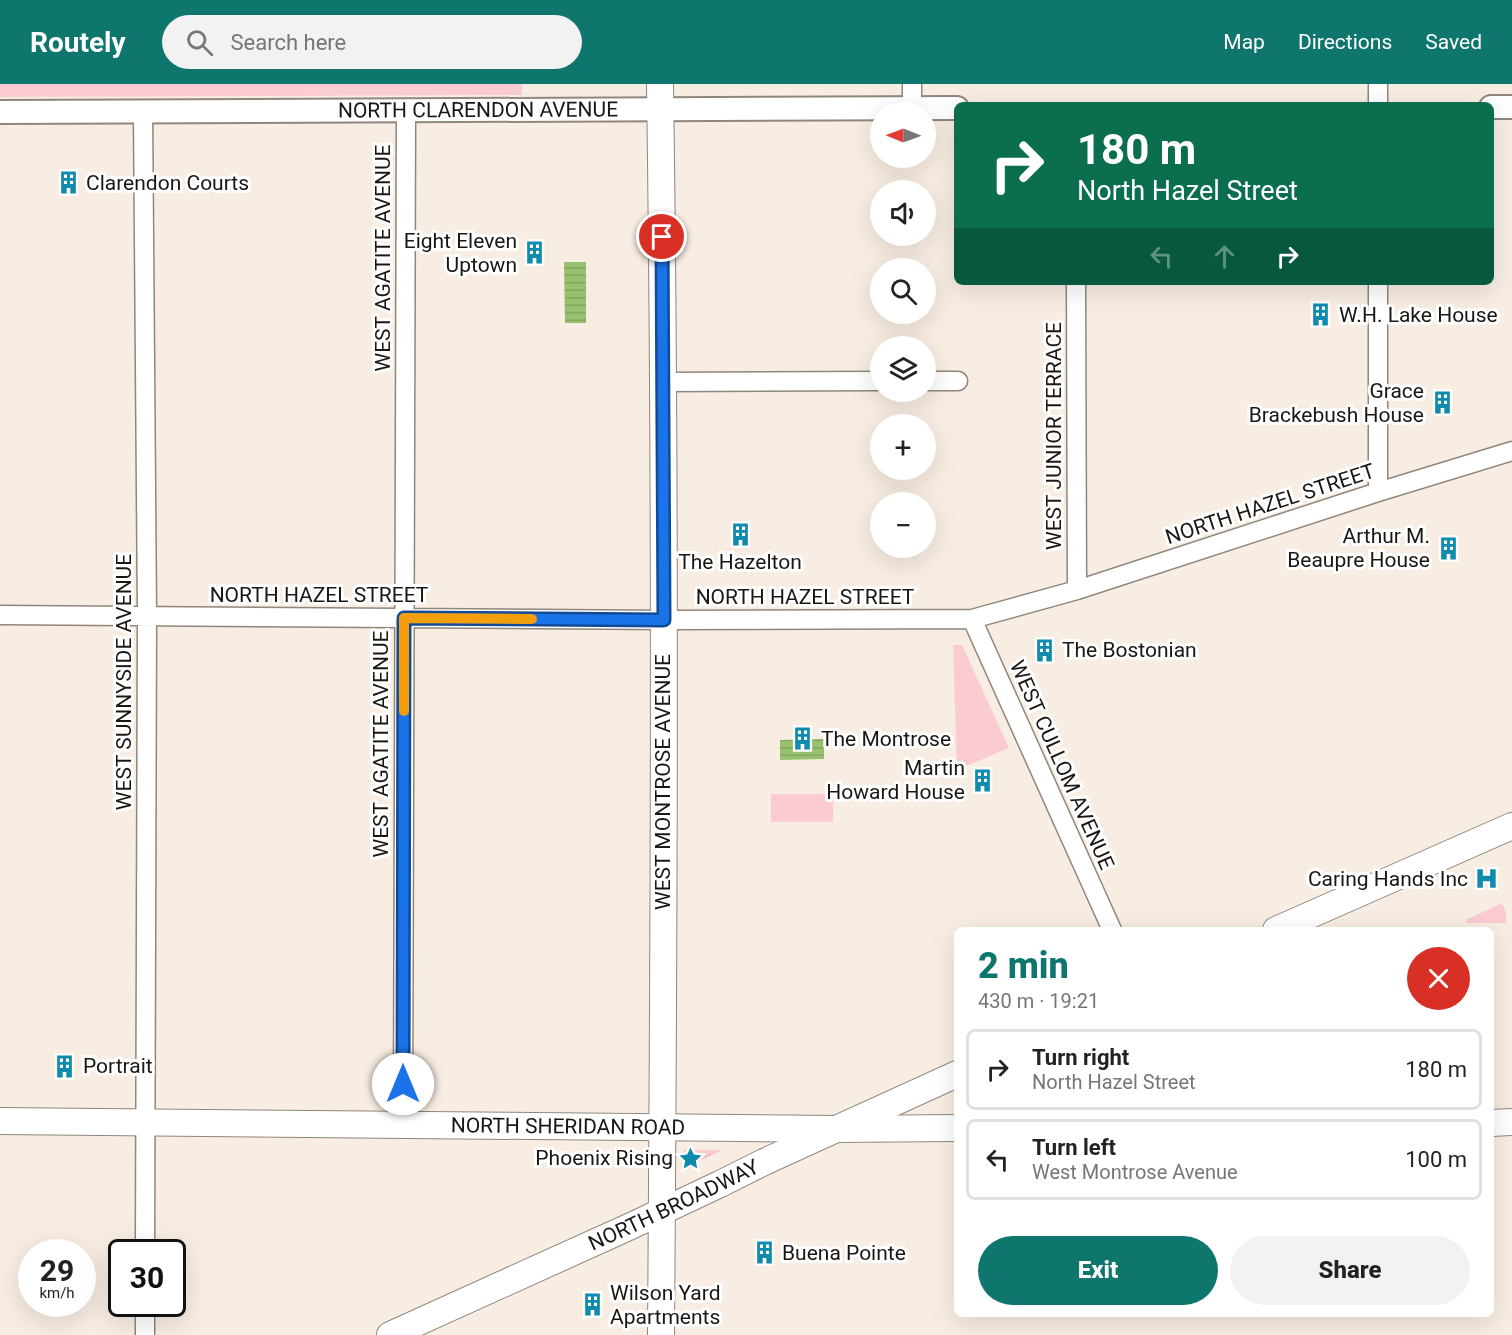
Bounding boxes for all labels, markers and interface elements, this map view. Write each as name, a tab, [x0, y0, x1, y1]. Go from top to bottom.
search box	[162, 15, 582, 69]
text: Routely	[30, 26, 126, 59]
icon: search	[183, 26, 216, 59]
text: Search here	[231, 30, 346, 55]
text: Map	[1223, 30, 1265, 54]
text: Directions	[1298, 30, 1392, 54]
text: Saved	[1425, 30, 1482, 54]
street label: NORTH CLARENDON AVENUE	[338, 97, 618, 123]
north arrow	[870, 102, 936, 168]
map controls	[870, 102, 936, 558]
text: 180 m	[1077, 125, 1196, 174]
icon: right	[978, 126, 1056, 204]
street label: WEST AGATITE AVENUE	[371, 144, 395, 371]
building icon: Clarendon Courts	[55, 170, 81, 196]
place label: Clarendon Courts	[86, 171, 249, 195]
text: North Hazel Street	[1077, 175, 1298, 207]
button: sound	[870, 180, 936, 246]
pin	[636, 211, 687, 262]
icon: arrive	[645, 220, 678, 253]
place label: Eight Eleven Uptown	[404, 229, 517, 277]
building icon: Eight Eleven Uptown	[522, 240, 548, 266]
icon: left	[1145, 240, 1178, 273]
icon: ahead	[1208, 240, 1241, 273]
icon: right	[1271, 240, 1304, 273]
button: search	[870, 258, 936, 324]
building icon: W.H. Lake House	[1308, 302, 1334, 328]
place label: W.H. Lake House	[1339, 303, 1498, 327]
street label: WEST JUNIOR TERRACE	[1042, 322, 1066, 550]
button: layers	[870, 336, 936, 402]
place label: Grace Brackebush House	[1249, 379, 1424, 427]
building icon: Grace Brackebush House	[1429, 390, 1455, 416]
button: +	[870, 414, 936, 480]
street label: NORTH HAZEL STREET	[1162, 459, 1378, 549]
button: −	[870, 492, 936, 558]
building icon: The Hazelton	[727, 521, 753, 547]
place label: Arthur M. Beaupre House	[1287, 524, 1430, 572]
building icon: Arthur M. Beaupre House	[1435, 535, 1461, 561]
place label: The Hazelton	[678, 550, 802, 574]
street label: WEST SUNNYSIDE AVENUE	[112, 554, 136, 810]
street label: NORTH HAZEL STREET	[210, 583, 429, 607]
street label: NORTH HAZEL STREET	[696, 585, 915, 609]
street label: WEST AGATITE AVENUE	[369, 630, 393, 857]
building icon: The Bostonian	[1031, 637, 1057, 663]
place label: The Bostonian	[1062, 638, 1197, 662]
street label: WEST MONTROSE AVENUE	[651, 654, 675, 910]
street label: WEST CULLOM AVENUE	[1005, 657, 1119, 873]
building icon: The Montrose	[790, 726, 816, 752]
place label: The Montrose	[821, 727, 951, 751]
place label: Martin Howard House	[826, 756, 965, 804]
building icon: Martin Howard House	[970, 767, 996, 793]
hospital icon: Caring Hands Inc	[1473, 866, 1499, 892]
place label: Caring Hands Inc	[1308, 867, 1468, 891]
text: 2 min	[978, 945, 1069, 987]
button: close	[1407, 947, 1470, 1010]
text: 430 m · 19:21	[978, 989, 1099, 1013]
text: Turn right	[1032, 1045, 1129, 1070]
position arrow	[371, 1052, 435, 1116]
building icon: Portrait	[52, 1053, 78, 1079]
icon: right	[981, 1053, 1014, 1086]
place label: Portrait	[83, 1054, 153, 1078]
text: 180 m	[1405, 1057, 1467, 1082]
text: North Hazel Street	[1032, 1070, 1196, 1094]
street label: NORTH SHERIDAN ROAD	[451, 1113, 685, 1140]
text: Turn left	[1032, 1135, 1116, 1160]
icon: left	[981, 1143, 1014, 1176]
place icon: Phoenix Rising	[678, 1145, 704, 1171]
place label: Phoenix Rising	[535, 1146, 673, 1170]
text: 100 m	[1405, 1147, 1467, 1172]
street label: NORTH BROADWAY	[585, 1154, 763, 1256]
text: West Montrose Avenue	[1032, 1160, 1238, 1184]
button: Exit	[978, 1236, 1218, 1305]
button: Share	[1230, 1236, 1470, 1305]
speed limit sign: 30	[108, 1239, 186, 1317]
building icon: Buena Pointe	[751, 1240, 777, 1266]
place label: Buena Pointe	[782, 1241, 906, 1265]
text: 29	[40, 1253, 74, 1288]
place label: Wilson Yard Apartments	[610, 1281, 721, 1329]
text: km/h	[39, 1284, 75, 1302]
building icon: Wilson Yard Apartments	[579, 1292, 605, 1318]

